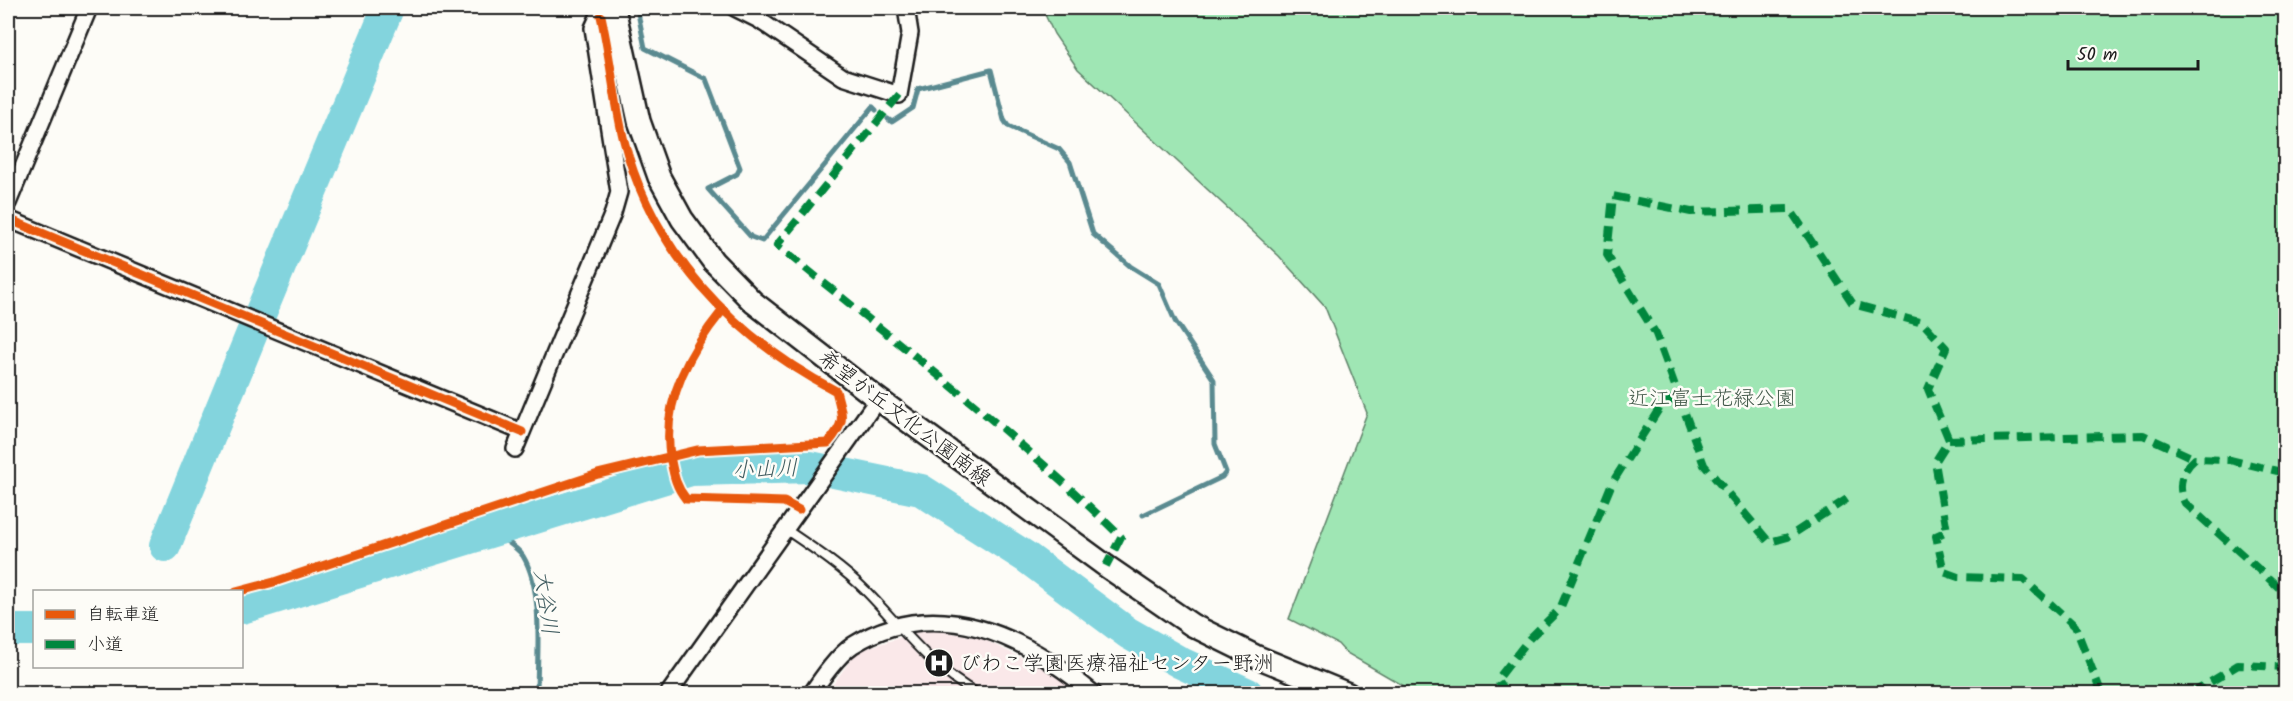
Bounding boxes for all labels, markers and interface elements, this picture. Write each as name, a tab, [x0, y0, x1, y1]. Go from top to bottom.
scale bar	[2068, 33, 2198, 71]
text: 50 m	[2077, 41, 2117, 70]
street label: 希望が丘文化公園南線	[810, 343, 998, 496]
park label: 近江富士花緑公園	[1628, 383, 1796, 416]
water label: 小山川	[731, 452, 799, 489]
water label: 大谷川	[523, 567, 566, 637]
legend	[33, 590, 243, 668]
text: 自転車道	[87, 601, 159, 630]
text: 小道	[87, 631, 123, 660]
hospital icon: びわこ学園医療福祉センター野洲	[923, 647, 955, 679]
place label: びわこ学園医療福祉センター野洲	[960, 648, 1274, 681]

